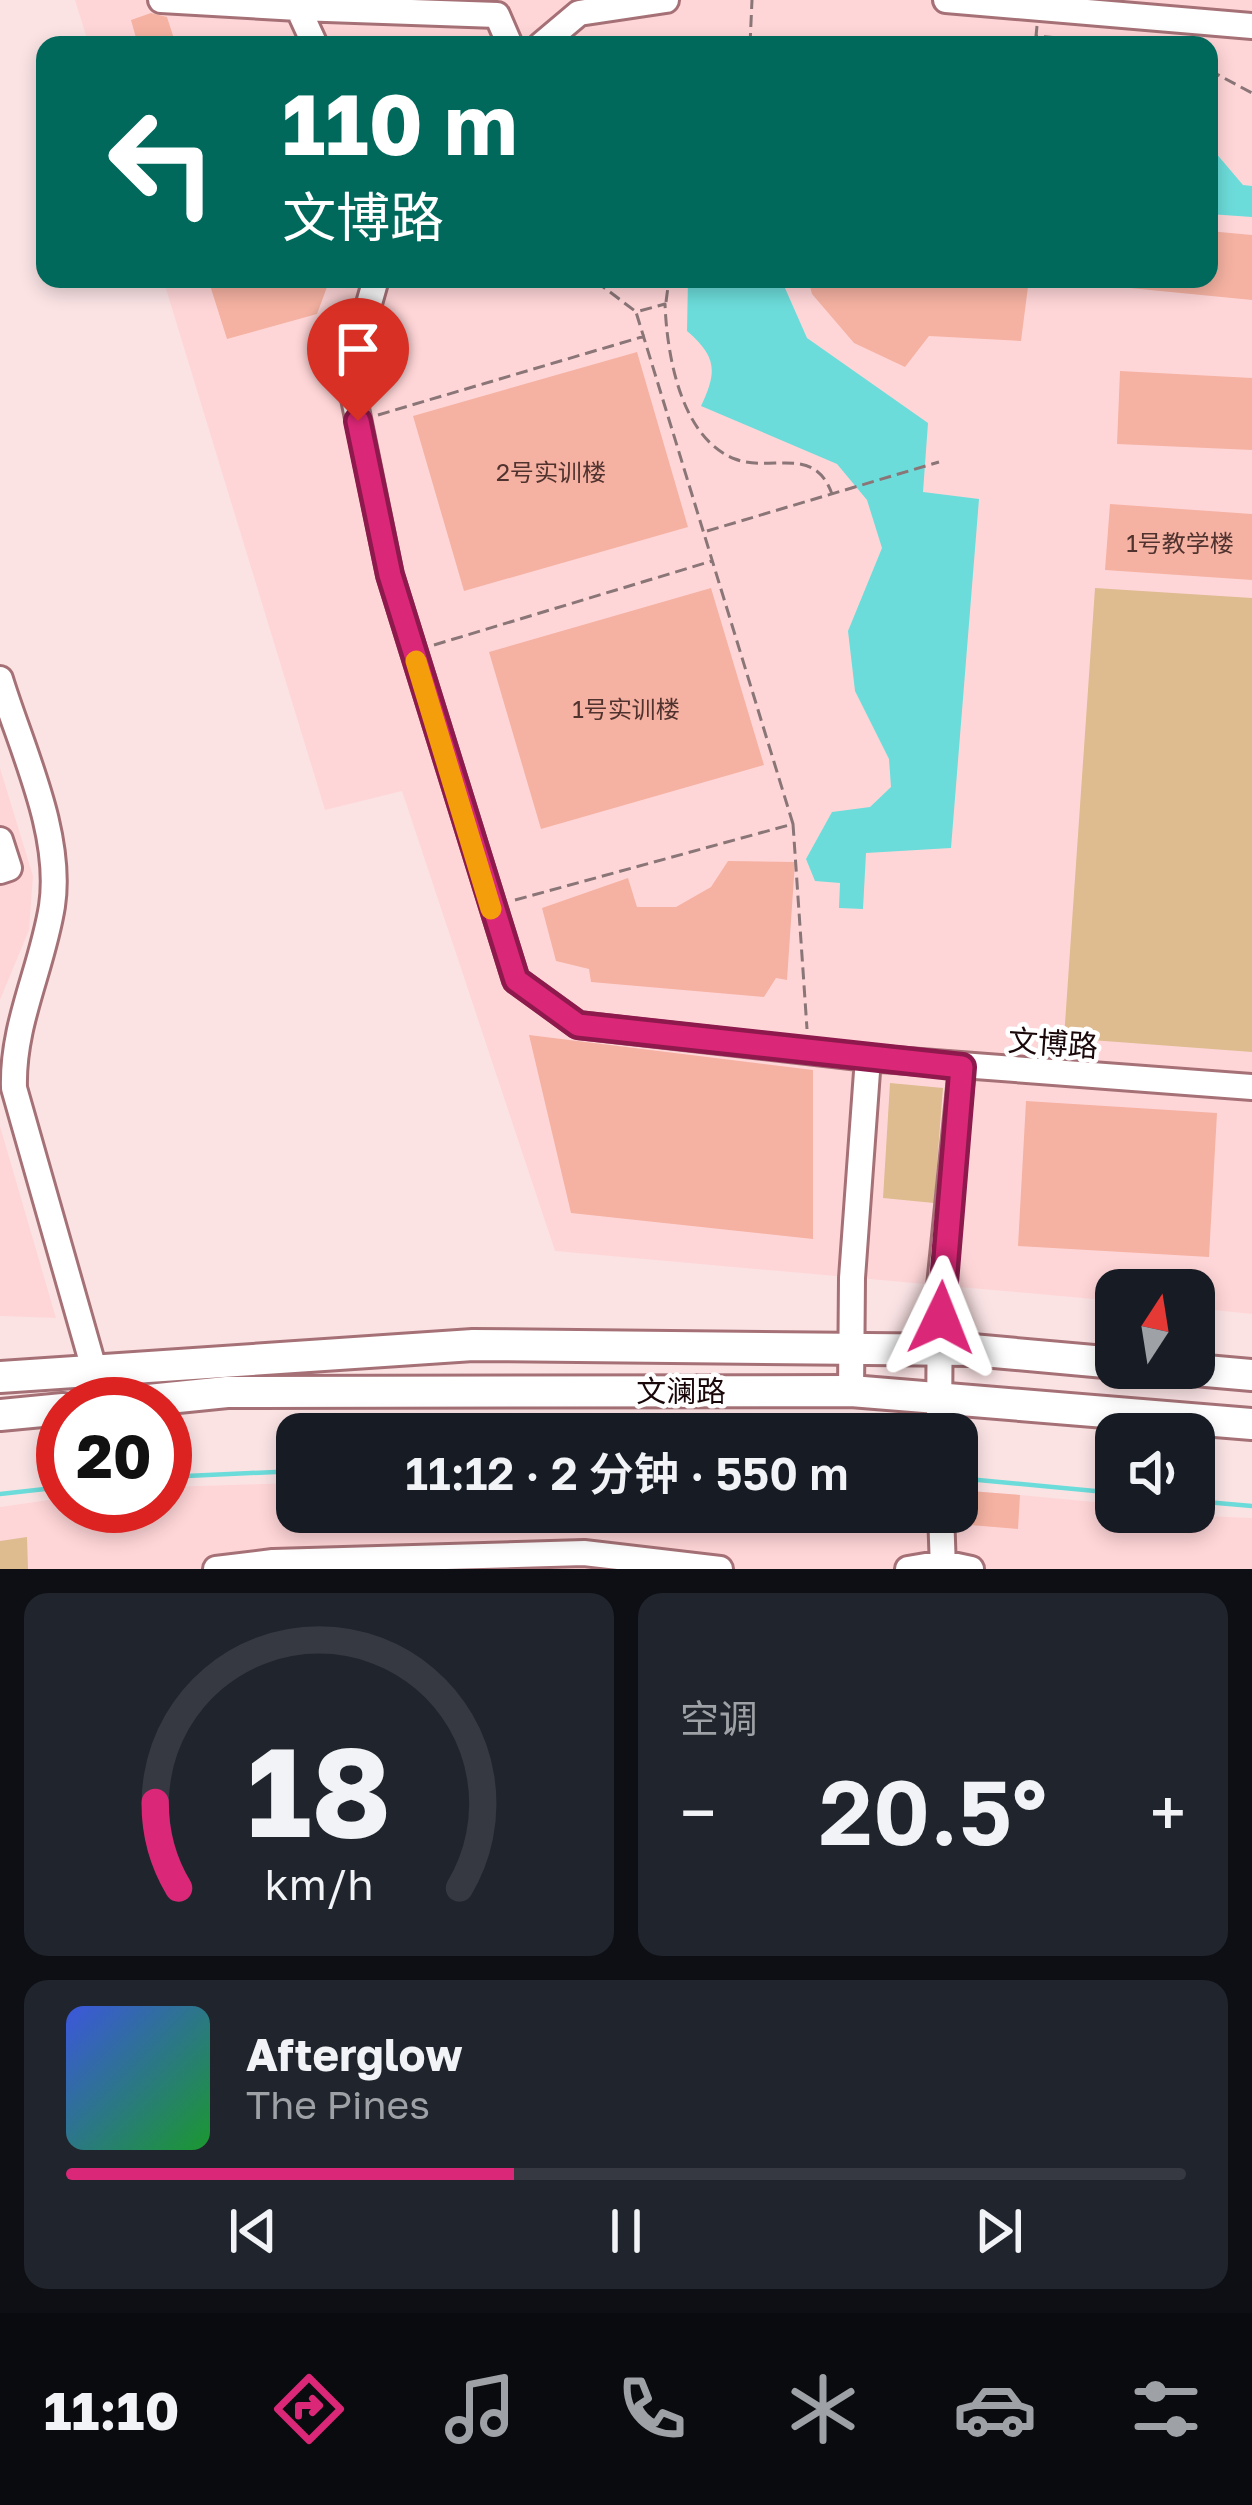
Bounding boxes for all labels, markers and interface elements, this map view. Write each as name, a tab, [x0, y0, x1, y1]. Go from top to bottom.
text: 110 m	[282, 73, 518, 173]
icon: left	[84, 84, 240, 240]
text: 文博路	[282, 184, 444, 249]
pin	[307, 298, 409, 421]
icon: arrive	[325, 316, 391, 382]
house number: 2号实训楼	[496, 457, 606, 486]
house number: 1号教学楼	[1126, 528, 1234, 557]
house number: 1号实训楼	[572, 694, 680, 723]
street label: 文博路	[1007, 1022, 1099, 1064]
position arrow	[878, 1255, 1004, 1381]
north arrow	[1095, 1269, 1215, 1389]
map controls	[1095, 1269, 1215, 1533]
street label: 文澜路	[636, 1373, 726, 1409]
speed limit sign: 20	[36, 1377, 192, 1533]
button: sound	[1095, 1413, 1215, 1533]
text: 11:12 · 2 分钟 · 550 m	[405, 1446, 849, 1500]
text: 空调	[680, 1695, 758, 1742]
text: 18	[247, 1715, 391, 1864]
text: 20.5°	[819, 1757, 1047, 1865]
text: −	[680, 1772, 716, 1852]
text: +	[1150, 1772, 1186, 1852]
text: km/h	[264, 1857, 374, 1908]
text: Afterglow	[246, 2027, 463, 2081]
text: The Pines	[246, 2081, 430, 2128]
icon: previous	[220, 2198, 286, 2264]
icon: pause	[593, 2198, 659, 2264]
icon: next	[966, 2198, 1032, 2264]
icon: directions	[267, 2367, 351, 2451]
icon: music	[438, 2367, 522, 2451]
icon: phone	[610, 2367, 694, 2451]
icon: climate	[781, 2367, 865, 2451]
icon: car	[953, 2367, 1037, 2451]
icon: filters	[1124, 2367, 1208, 2451]
text: 11:10	[44, 2377, 180, 2442]

